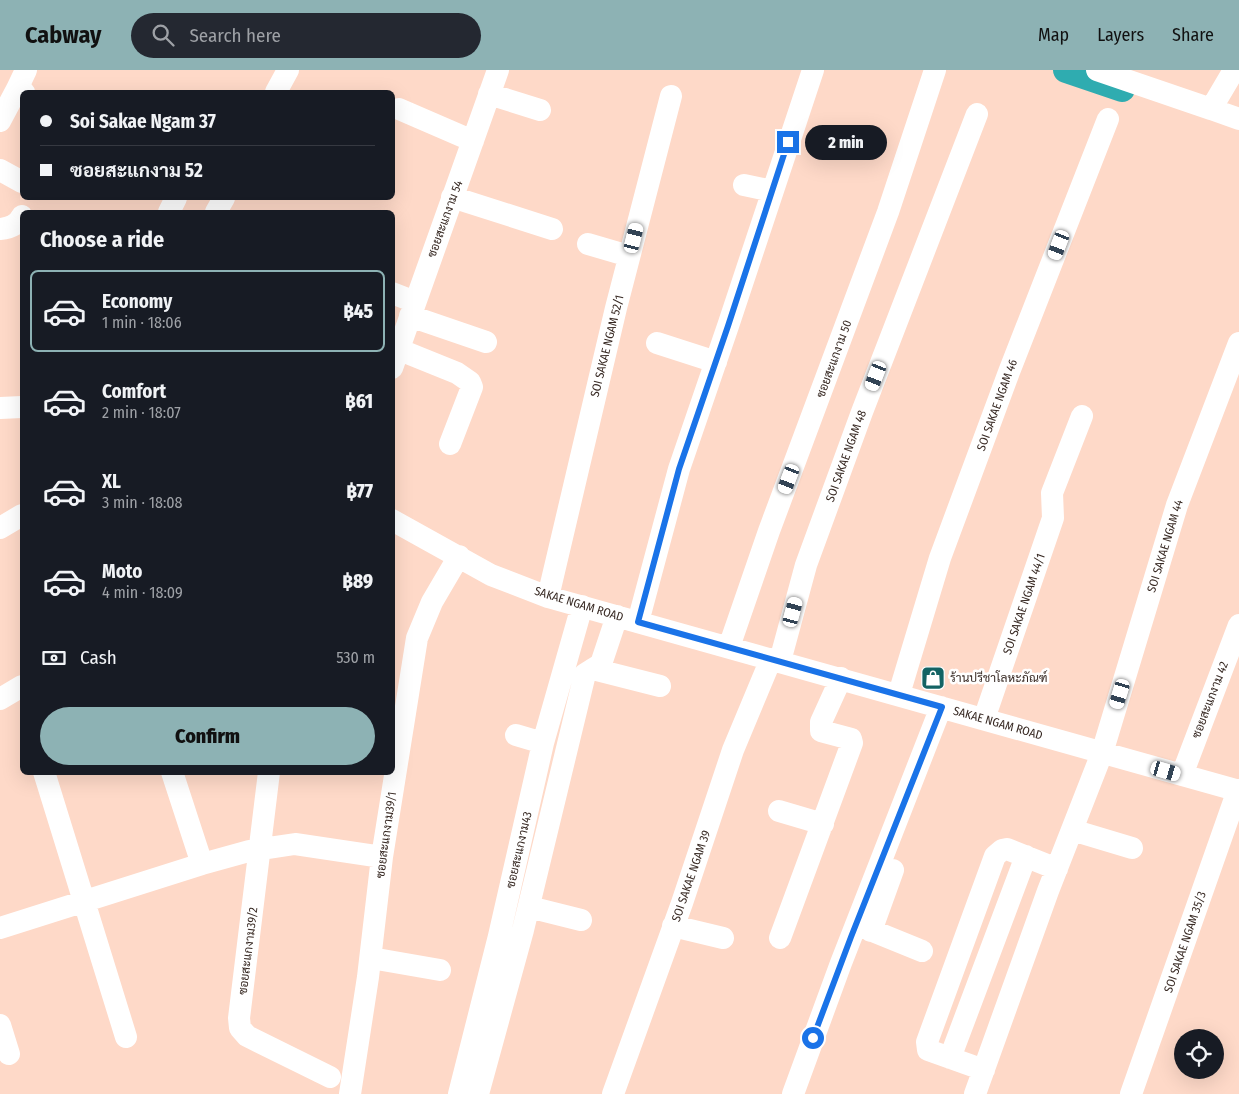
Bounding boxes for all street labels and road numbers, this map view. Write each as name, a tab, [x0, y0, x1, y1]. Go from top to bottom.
street label: ซอยสะแกงาม 54	[425, 178, 466, 260]
street label: SOI SAKAE NGAM 52/1	[588, 293, 626, 399]
street label: ซอยสะแกงาม 50	[813, 318, 855, 400]
street label: SOI SAKAE NGAM 46	[974, 357, 1020, 453]
street label: SOI SAKAE NGAM 48	[823, 408, 869, 504]
street label: SOI SAKAE NGAM 44	[1144, 498, 1186, 594]
street label: SOI SAKAE NGAM 44/1	[1000, 552, 1048, 656]
street label: SAKAE NGAM ROAD	[533, 584, 625, 624]
street label: ซอยสะแกงาม 42	[1189, 660, 1231, 740]
street label: SAKAE NGAM ROAD	[952, 704, 1044, 742]
street label: ซอยสะแกงาม39/1	[373, 791, 399, 879]
street label: ซอยสะแกงาม43	[503, 810, 535, 890]
street label: SOI SAKAE NGAM 39	[669, 828, 713, 924]
street label: SOI SAKAE NGAM 35/3	[1161, 890, 1209, 994]
street label: ซอยสะแกงาม39/2	[236, 906, 260, 996]

